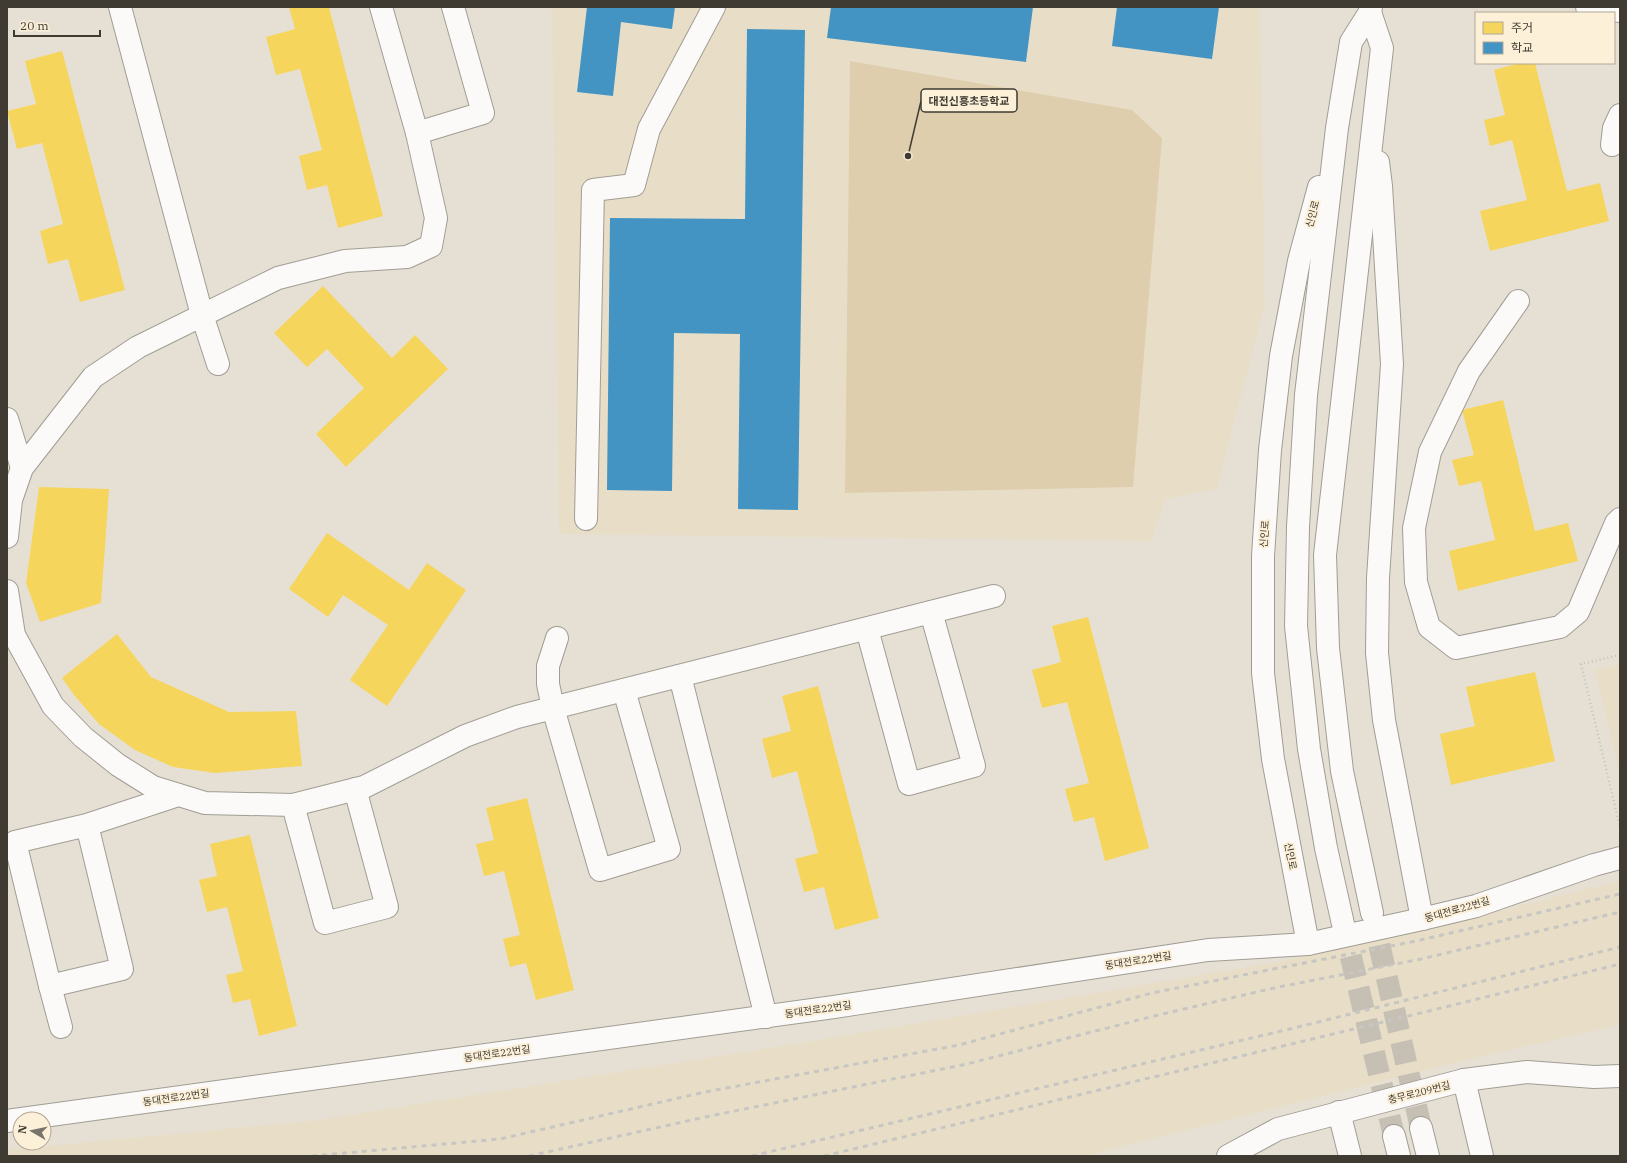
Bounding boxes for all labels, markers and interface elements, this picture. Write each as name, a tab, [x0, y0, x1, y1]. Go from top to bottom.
scale bar	[14, 12, 100, 38]
legend	[1475, 12, 1615, 64]
text: 20 m	[20, 18, 49, 33]
text: 주거	[1511, 20, 1533, 35]
text: 학교	[1511, 40, 1533, 55]
callout: 대전신흥초등학교	[921, 89, 1017, 112]
text: 대전신흥초등학교	[929, 94, 1009, 108]
street label: 신인로	[1303, 199, 1322, 229]
street label: 신인로	[1257, 520, 1272, 548]
street label: 신인로	[1281, 841, 1300, 871]
street label: 동대전로22번길	[1423, 894, 1491, 925]
street label: 동대전로22번길	[1104, 949, 1172, 972]
street label: 동대전로22번길	[784, 998, 852, 1021]
street label: 동대전로22번길	[463, 1042, 531, 1065]
street label: 충무로209번길	[1386, 1078, 1452, 1107]
street label: 동대전로22번길	[142, 1086, 210, 1109]
north arrow	[12, 1111, 52, 1151]
text: N	[15, 1124, 30, 1135]

